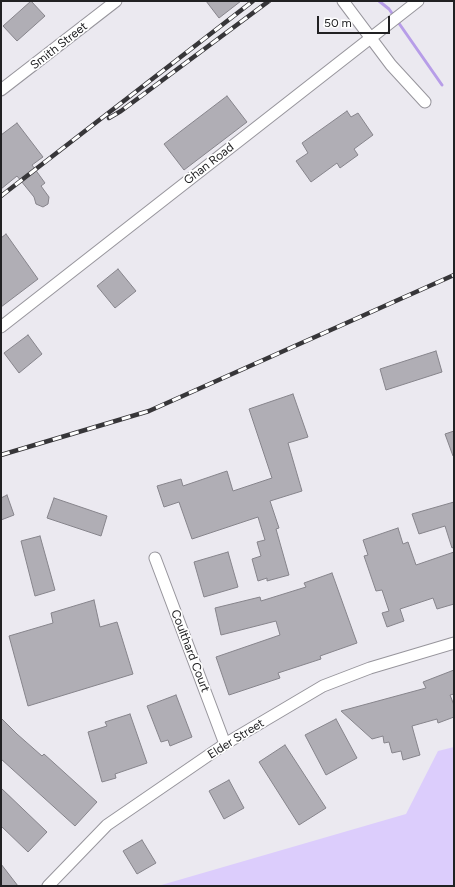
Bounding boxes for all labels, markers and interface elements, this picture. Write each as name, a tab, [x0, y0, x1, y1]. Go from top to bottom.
scale bar	[319, 8, 392, 34]
text: 50 m	[324, 16, 352, 30]
street label: Smith Street	[28, 19, 90, 73]
street label: Ghan Road	[181, 140, 237, 188]
street label: Coulthard Court	[168, 608, 212, 694]
street label: Elder Street	[205, 716, 267, 762]

